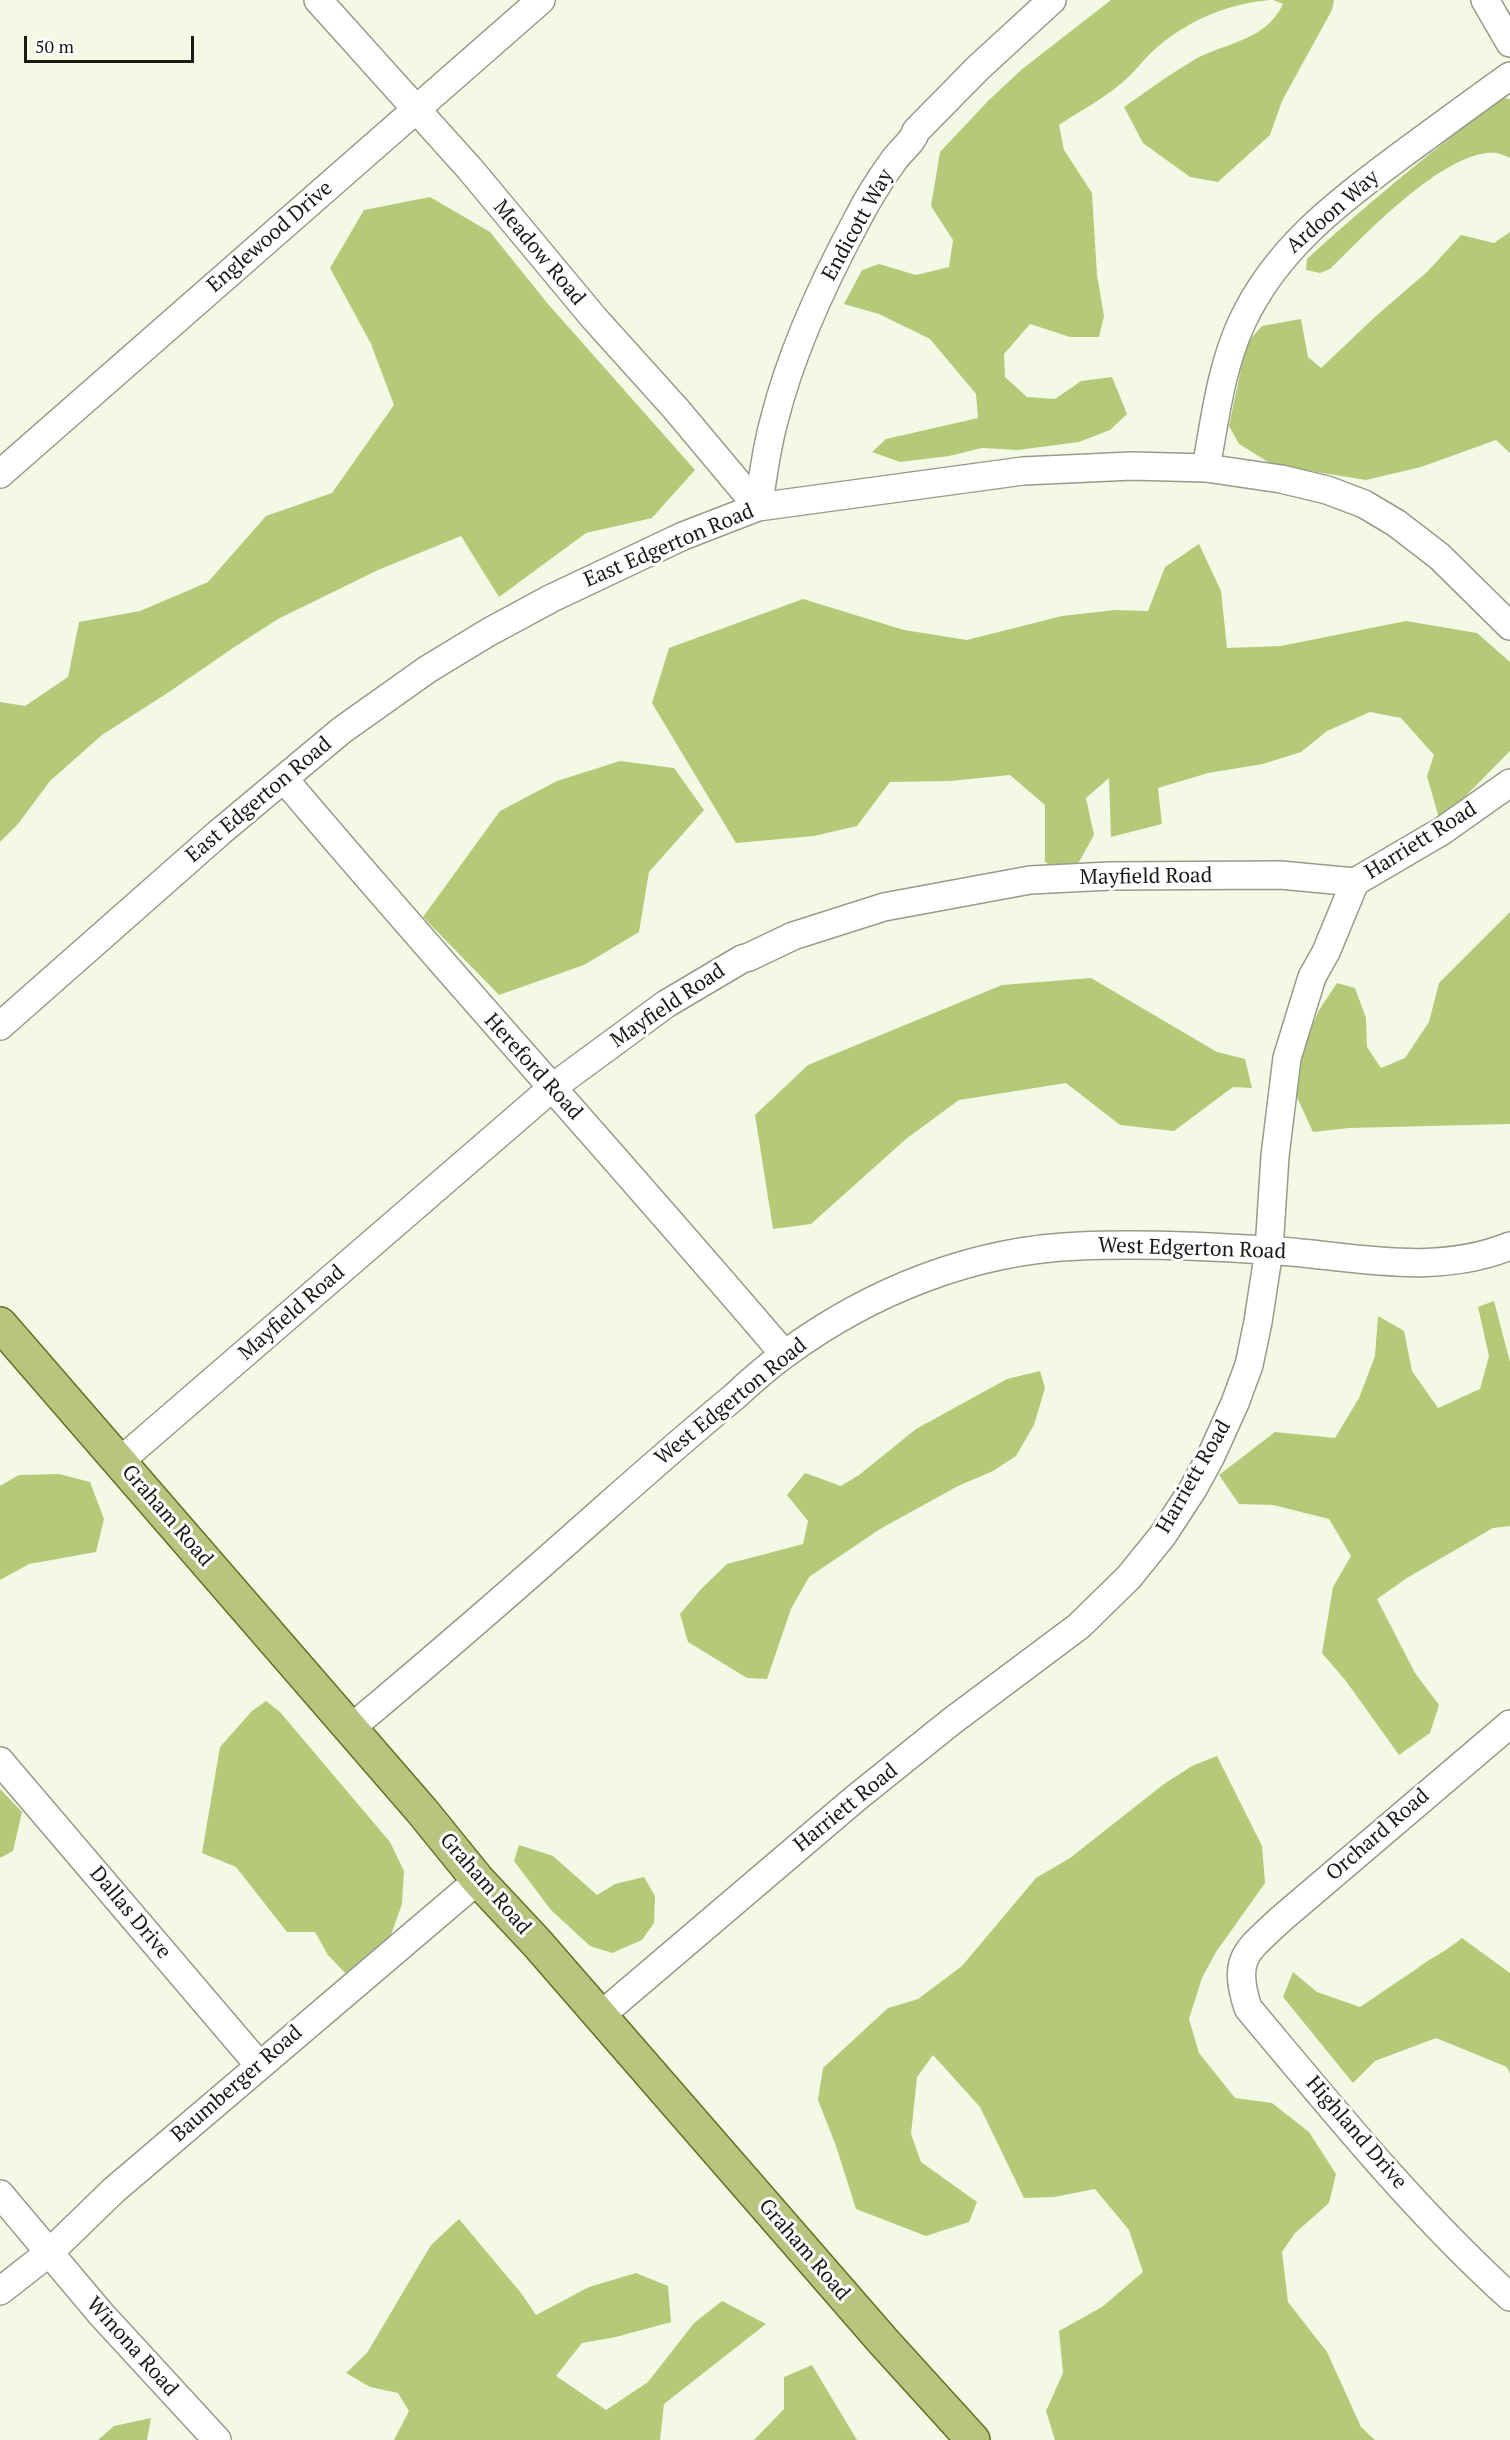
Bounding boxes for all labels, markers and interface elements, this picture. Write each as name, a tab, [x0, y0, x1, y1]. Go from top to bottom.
scale bar	[27, 24, 196, 62]
text: 50 m	[35, 34, 74, 58]
street label: Endicott Way	[817, 165, 899, 285]
street label: Ardoon Way	[1282, 165, 1384, 259]
street label: Englewood Drive	[202, 176, 338, 298]
street label: Meadow Road	[488, 195, 590, 311]
street label: East Edgerton Road	[580, 499, 758, 593]
street label: East Edgerton Road	[181, 732, 337, 868]
street label: Harriett Road	[1361, 797, 1481, 885]
street label: Mayfield Road	[1080, 863, 1212, 891]
street label: Mayfield Road	[606, 959, 730, 1053]
street label: Hereford Road	[479, 1009, 587, 1125]
street label: West Edgerton Road	[1098, 1233, 1286, 1265]
street label: Mayfield Road	[234, 1260, 350, 1366]
street label: West Edgerton Road	[650, 1333, 812, 1471]
street label: Harriett Road	[1151, 1416, 1237, 1538]
street label: Graham Road	[116, 1460, 218, 1572]
street label: Harriett Road	[789, 1758, 903, 1858]
street label: Orchard Road	[1321, 1784, 1435, 1886]
street label: Graham Road	[434, 1828, 536, 1940]
street label: Dallas Drive	[84, 1862, 176, 1964]
street label: Baumberger Road	[166, 2020, 308, 2148]
street label: Highland Drive	[1300, 2071, 1412, 2195]
street label: Graham Road	[753, 2194, 855, 2306]
street label: Winona Road	[81, 2292, 183, 2402]

